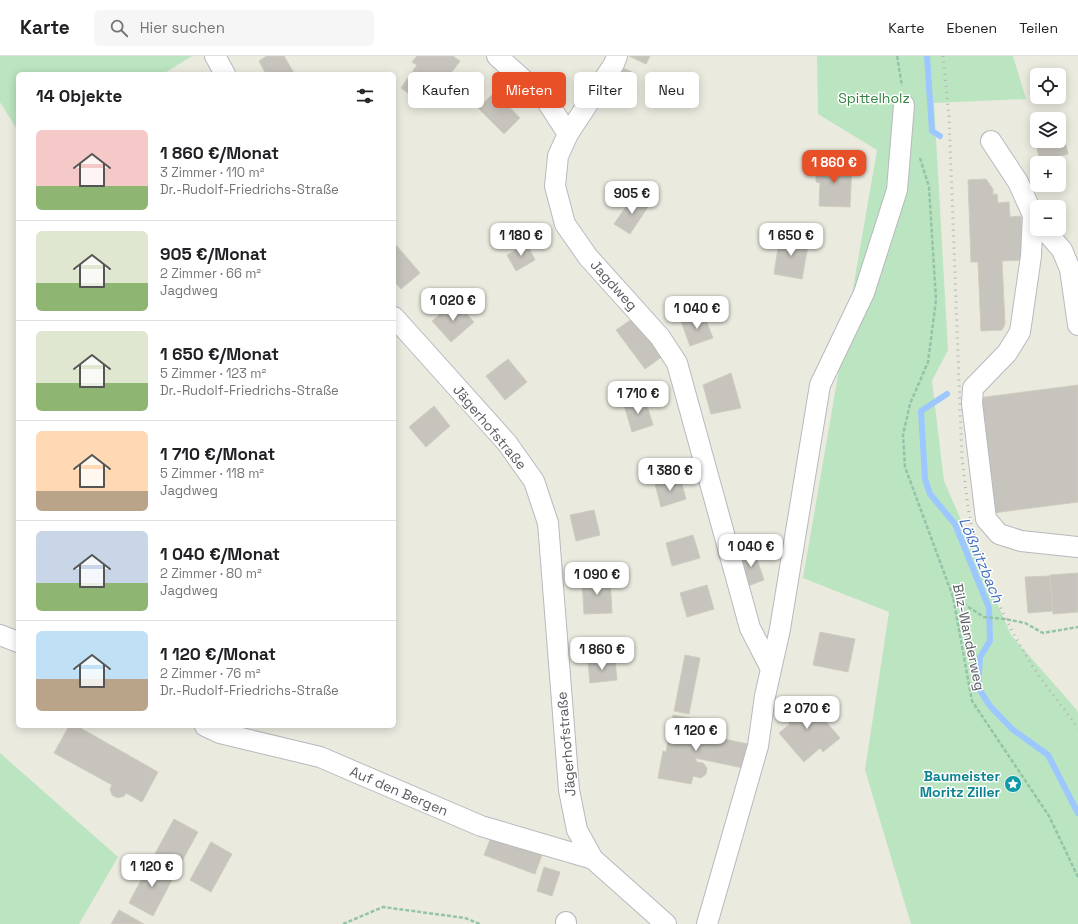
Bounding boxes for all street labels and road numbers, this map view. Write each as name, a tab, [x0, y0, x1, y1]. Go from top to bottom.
street label: Jagdweg	[587, 256, 641, 314]
street label: Jägerhofstraße	[449, 381, 531, 473]
street label: Bilz-Wanderweg	[949, 582, 989, 692]
street label: Jägerhofstraße	[552, 691, 580, 797]
street label: Auf den Bergen	[347, 762, 451, 820]

